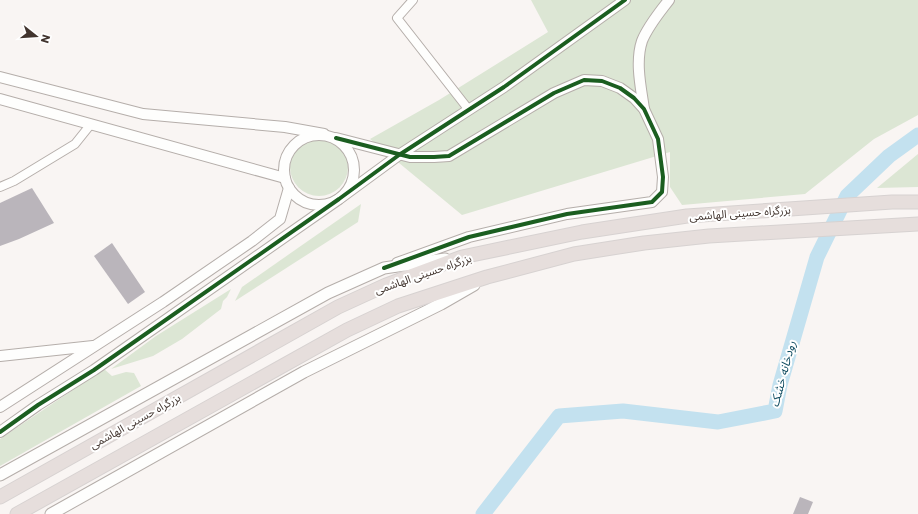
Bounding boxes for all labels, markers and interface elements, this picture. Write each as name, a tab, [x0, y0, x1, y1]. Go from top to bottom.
north arrow	[16, 16, 56, 56]
text: N	[37, 33, 54, 45]
street label: بزرگراه حسینی الهاشمی	[689, 201, 791, 225]
street label: بزرگراه حسینی الهاشمی	[372, 250, 474, 298]
water label: رودخانه خشک	[766, 338, 800, 409]
street label: بزرگراه حسینی الهاشمی	[87, 389, 183, 453]

